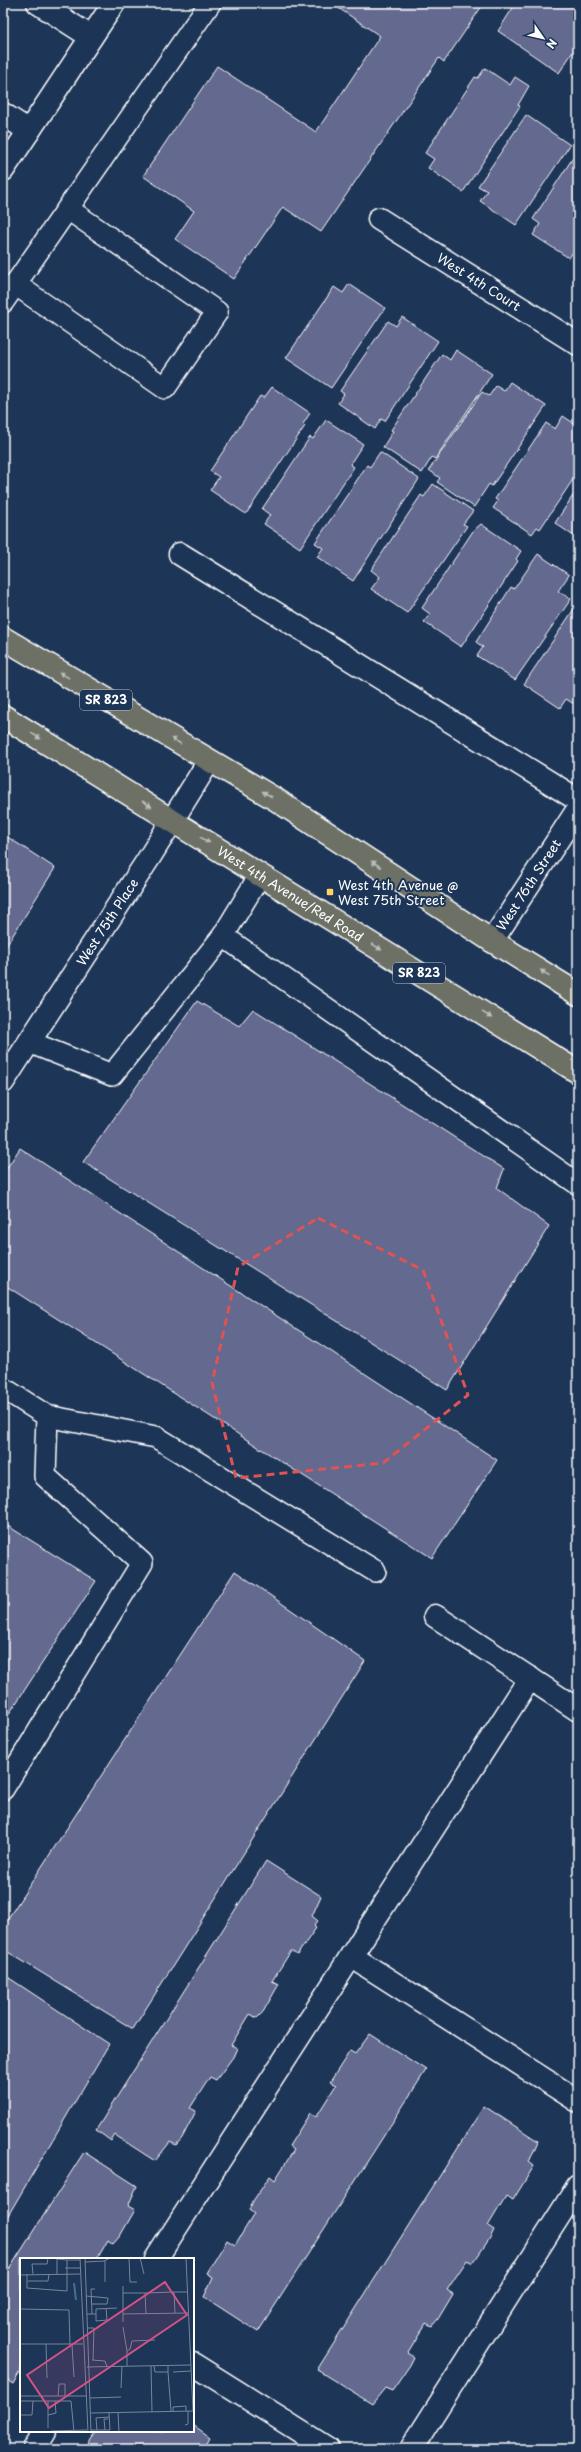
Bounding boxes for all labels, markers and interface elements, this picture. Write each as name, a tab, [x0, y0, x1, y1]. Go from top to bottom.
north arrow	[523, 18, 563, 58]
text: N	[542, 36, 561, 52]
street label: West 4th Court	[434, 248, 525, 315]
one-way arrow	[58, 671, 70, 678]
road number: SR 823	[80, 690, 132, 710]
one-way arrow	[31, 732, 41, 740]
one-way arrow	[170, 738, 182, 745]
one-way arrow	[261, 790, 272, 797]
one-way arrow	[141, 801, 153, 808]
street label: West 76th Street	[491, 835, 565, 934]
one-way arrow	[199, 837, 211, 844]
street label: West 4th Avenue/Red Road	[214, 841, 367, 946]
one-way arrow	[371, 860, 381, 868]
street label: West 75th Place	[71, 874, 142, 969]
place label: West 4th Avenue @ West 75th Street	[338, 875, 458, 909]
marker: West 4th Avenue @ West 75th Street	[325, 887, 335, 897]
one-way arrow	[372, 943, 382, 951]
road number: SR 823	[393, 963, 445, 983]
one-way arrow	[539, 970, 551, 977]
one-way arrow	[482, 1011, 492, 1019]
inset map	[20, 2258, 194, 2432]

